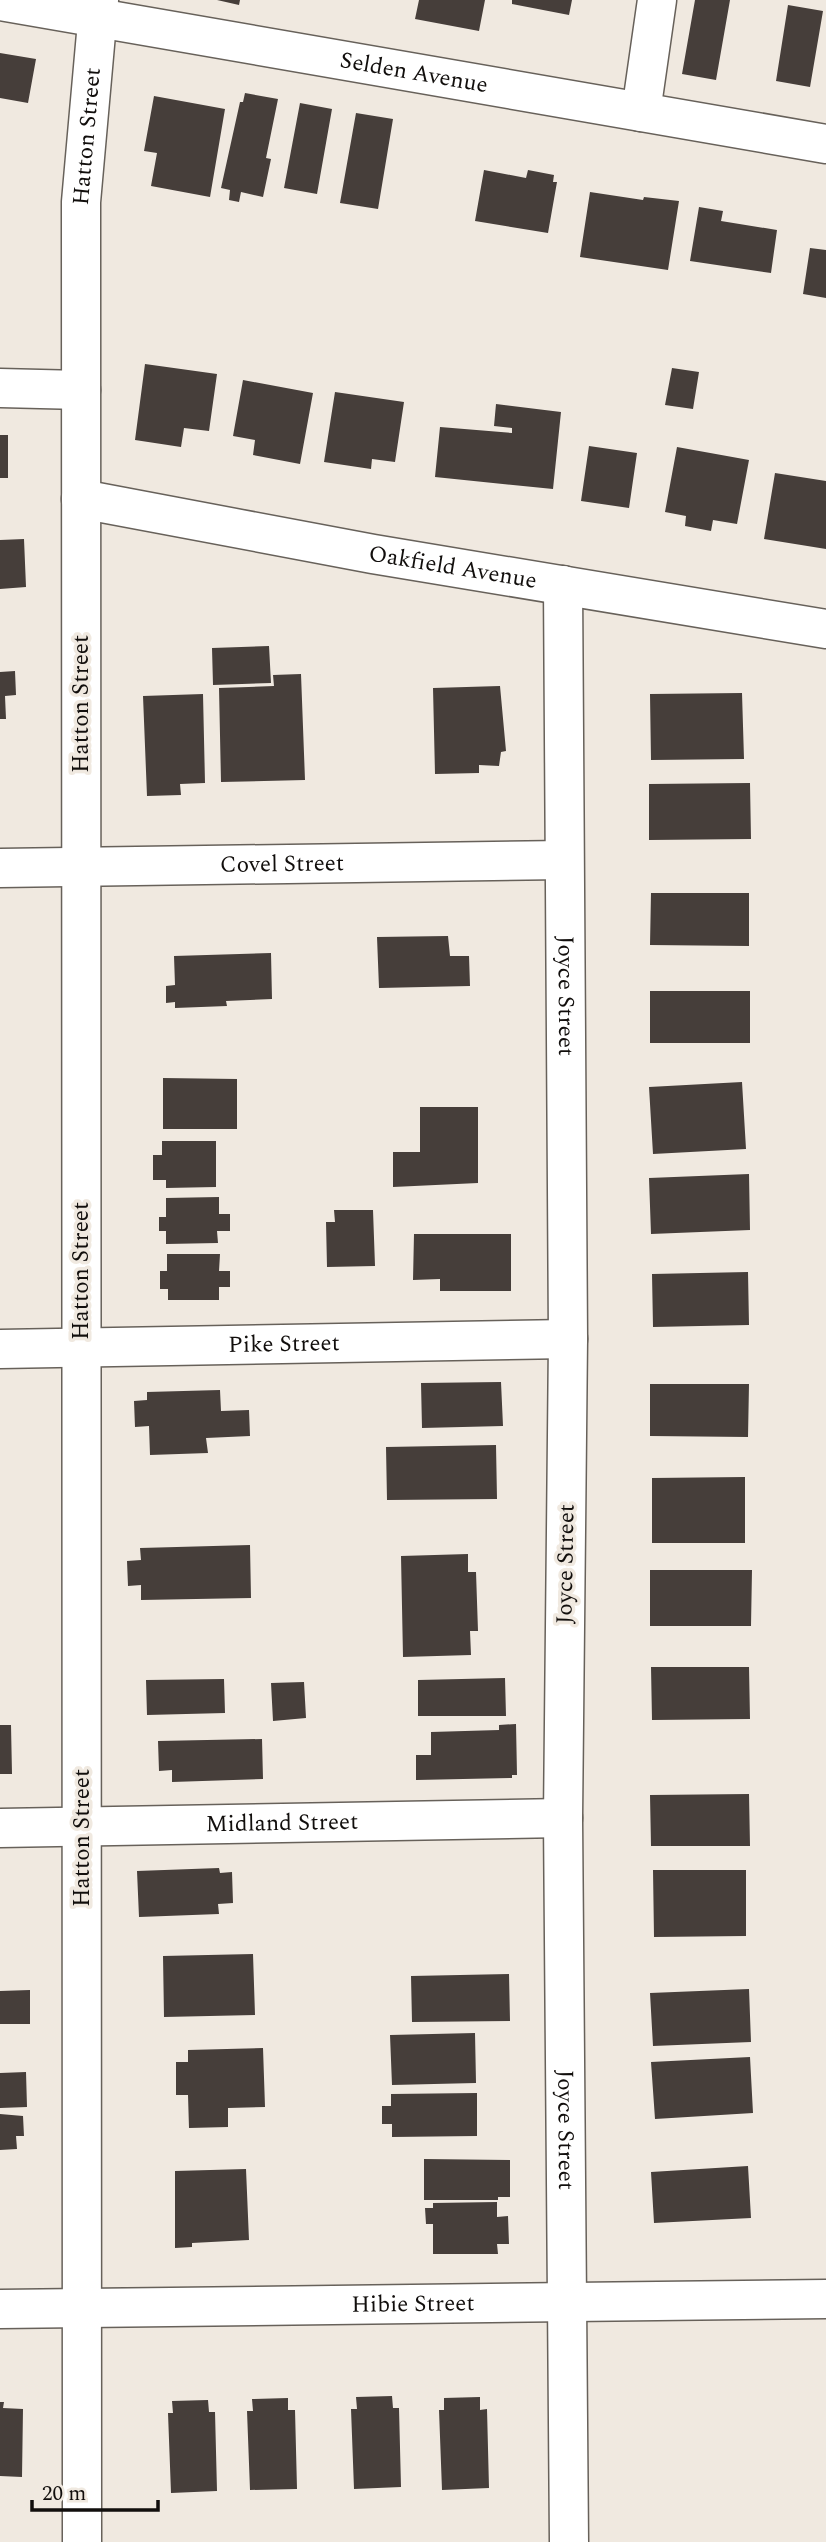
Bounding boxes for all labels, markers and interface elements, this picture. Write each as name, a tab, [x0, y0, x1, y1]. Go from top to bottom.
street label: Selden Avenue	[337, 43, 491, 103]
street label: Hatton Street	[63, 66, 110, 207]
street label: Oakfield Avenue	[366, 536, 539, 598]
street label: Hatton Street	[64, 635, 99, 773]
street label: Covel Street	[220, 846, 344, 882]
street label: Joyce Street	[548, 936, 584, 1056]
street label: Hatton Street	[64, 1202, 99, 1340]
street label: Pike Street	[228, 1326, 340, 1362]
street label: Joyce Street	[547, 1504, 585, 1624]
street label: Hatton Street	[65, 1769, 100, 1907]
street label: Midland Street	[205, 1804, 359, 1842]
street label: Joyce Street	[548, 2070, 584, 2190]
street label: Hibie Street	[351, 2286, 475, 2322]
scale bar	[32, 2468, 158, 2512]
text: 20 m	[42, 2478, 86, 2510]

